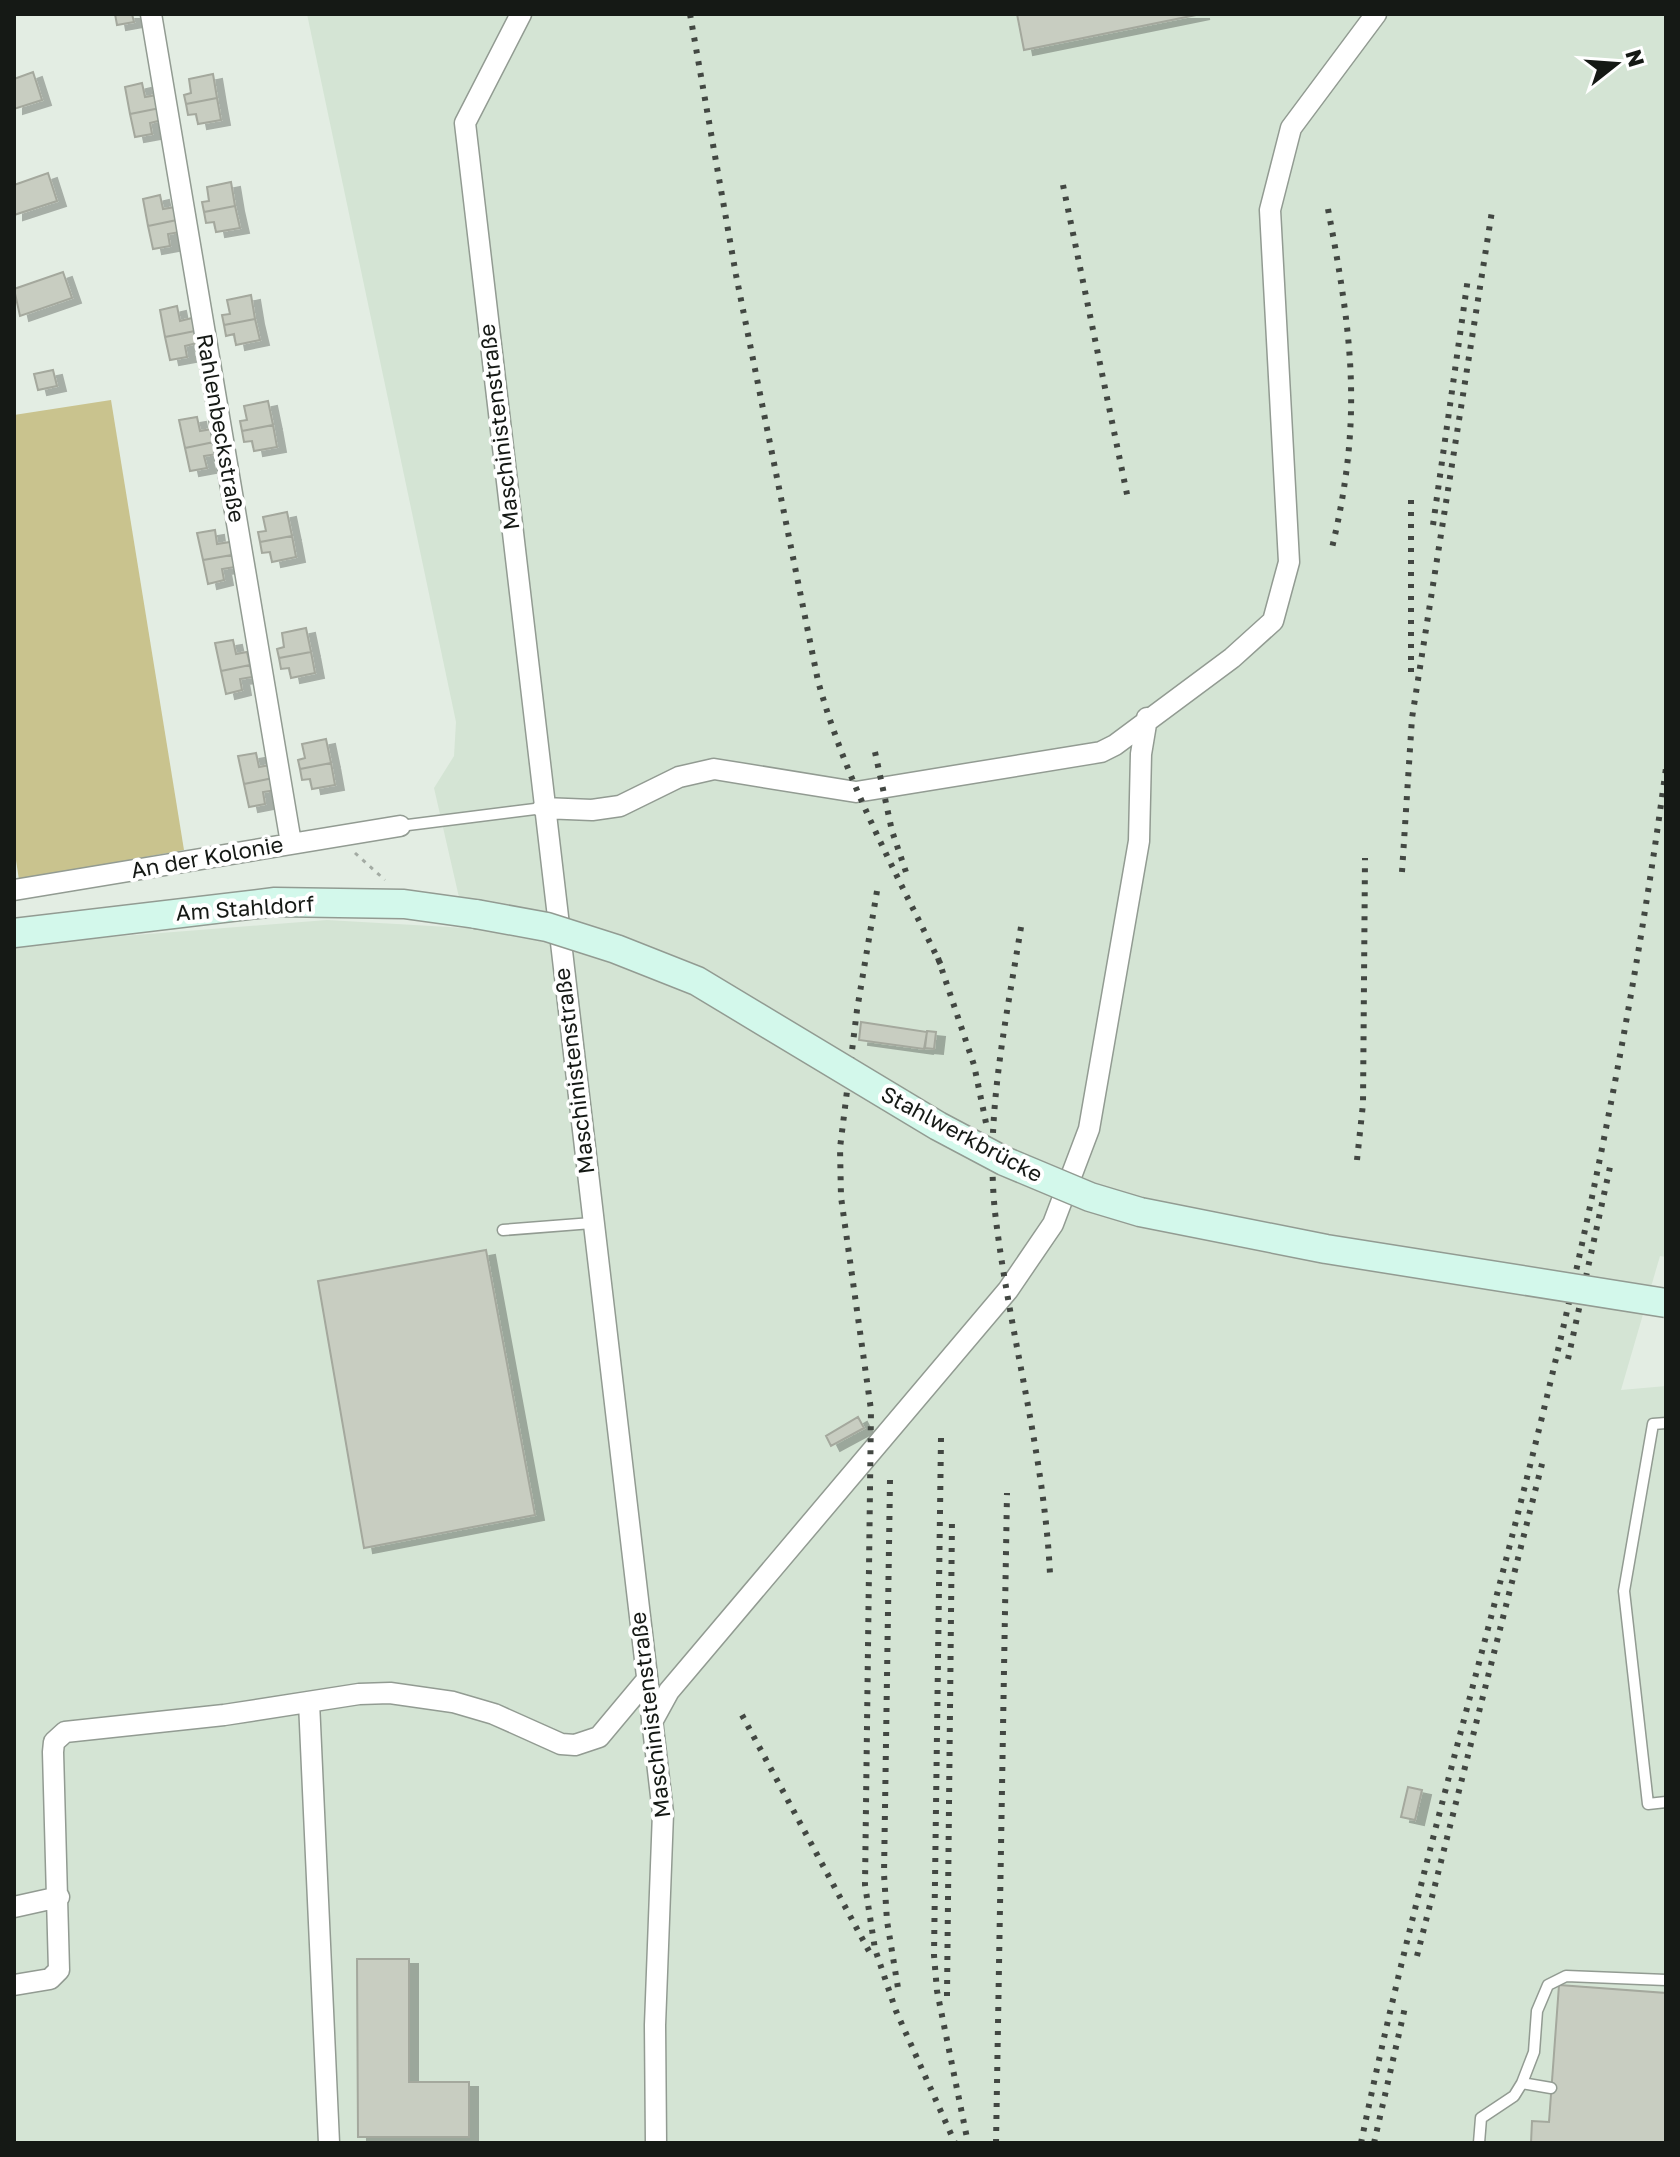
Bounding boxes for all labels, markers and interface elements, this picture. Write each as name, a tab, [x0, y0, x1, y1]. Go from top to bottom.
north arrow	[1576, 24, 1656, 104]
text: N	[1620, 46, 1651, 70]
street label: Maschinistenstraße	[472, 323, 525, 532]
street label: Rahlenbeckstraße	[192, 331, 251, 524]
street label: An der Kolonie	[129, 830, 285, 883]
street label: Am Stahldorf	[175, 889, 315, 926]
street label: Maschinistenstraße	[547, 967, 600, 1176]
street label: Stahlwerkbrücke	[877, 1080, 1047, 1187]
street label: Maschinistenstraße	[623, 1611, 676, 1820]

